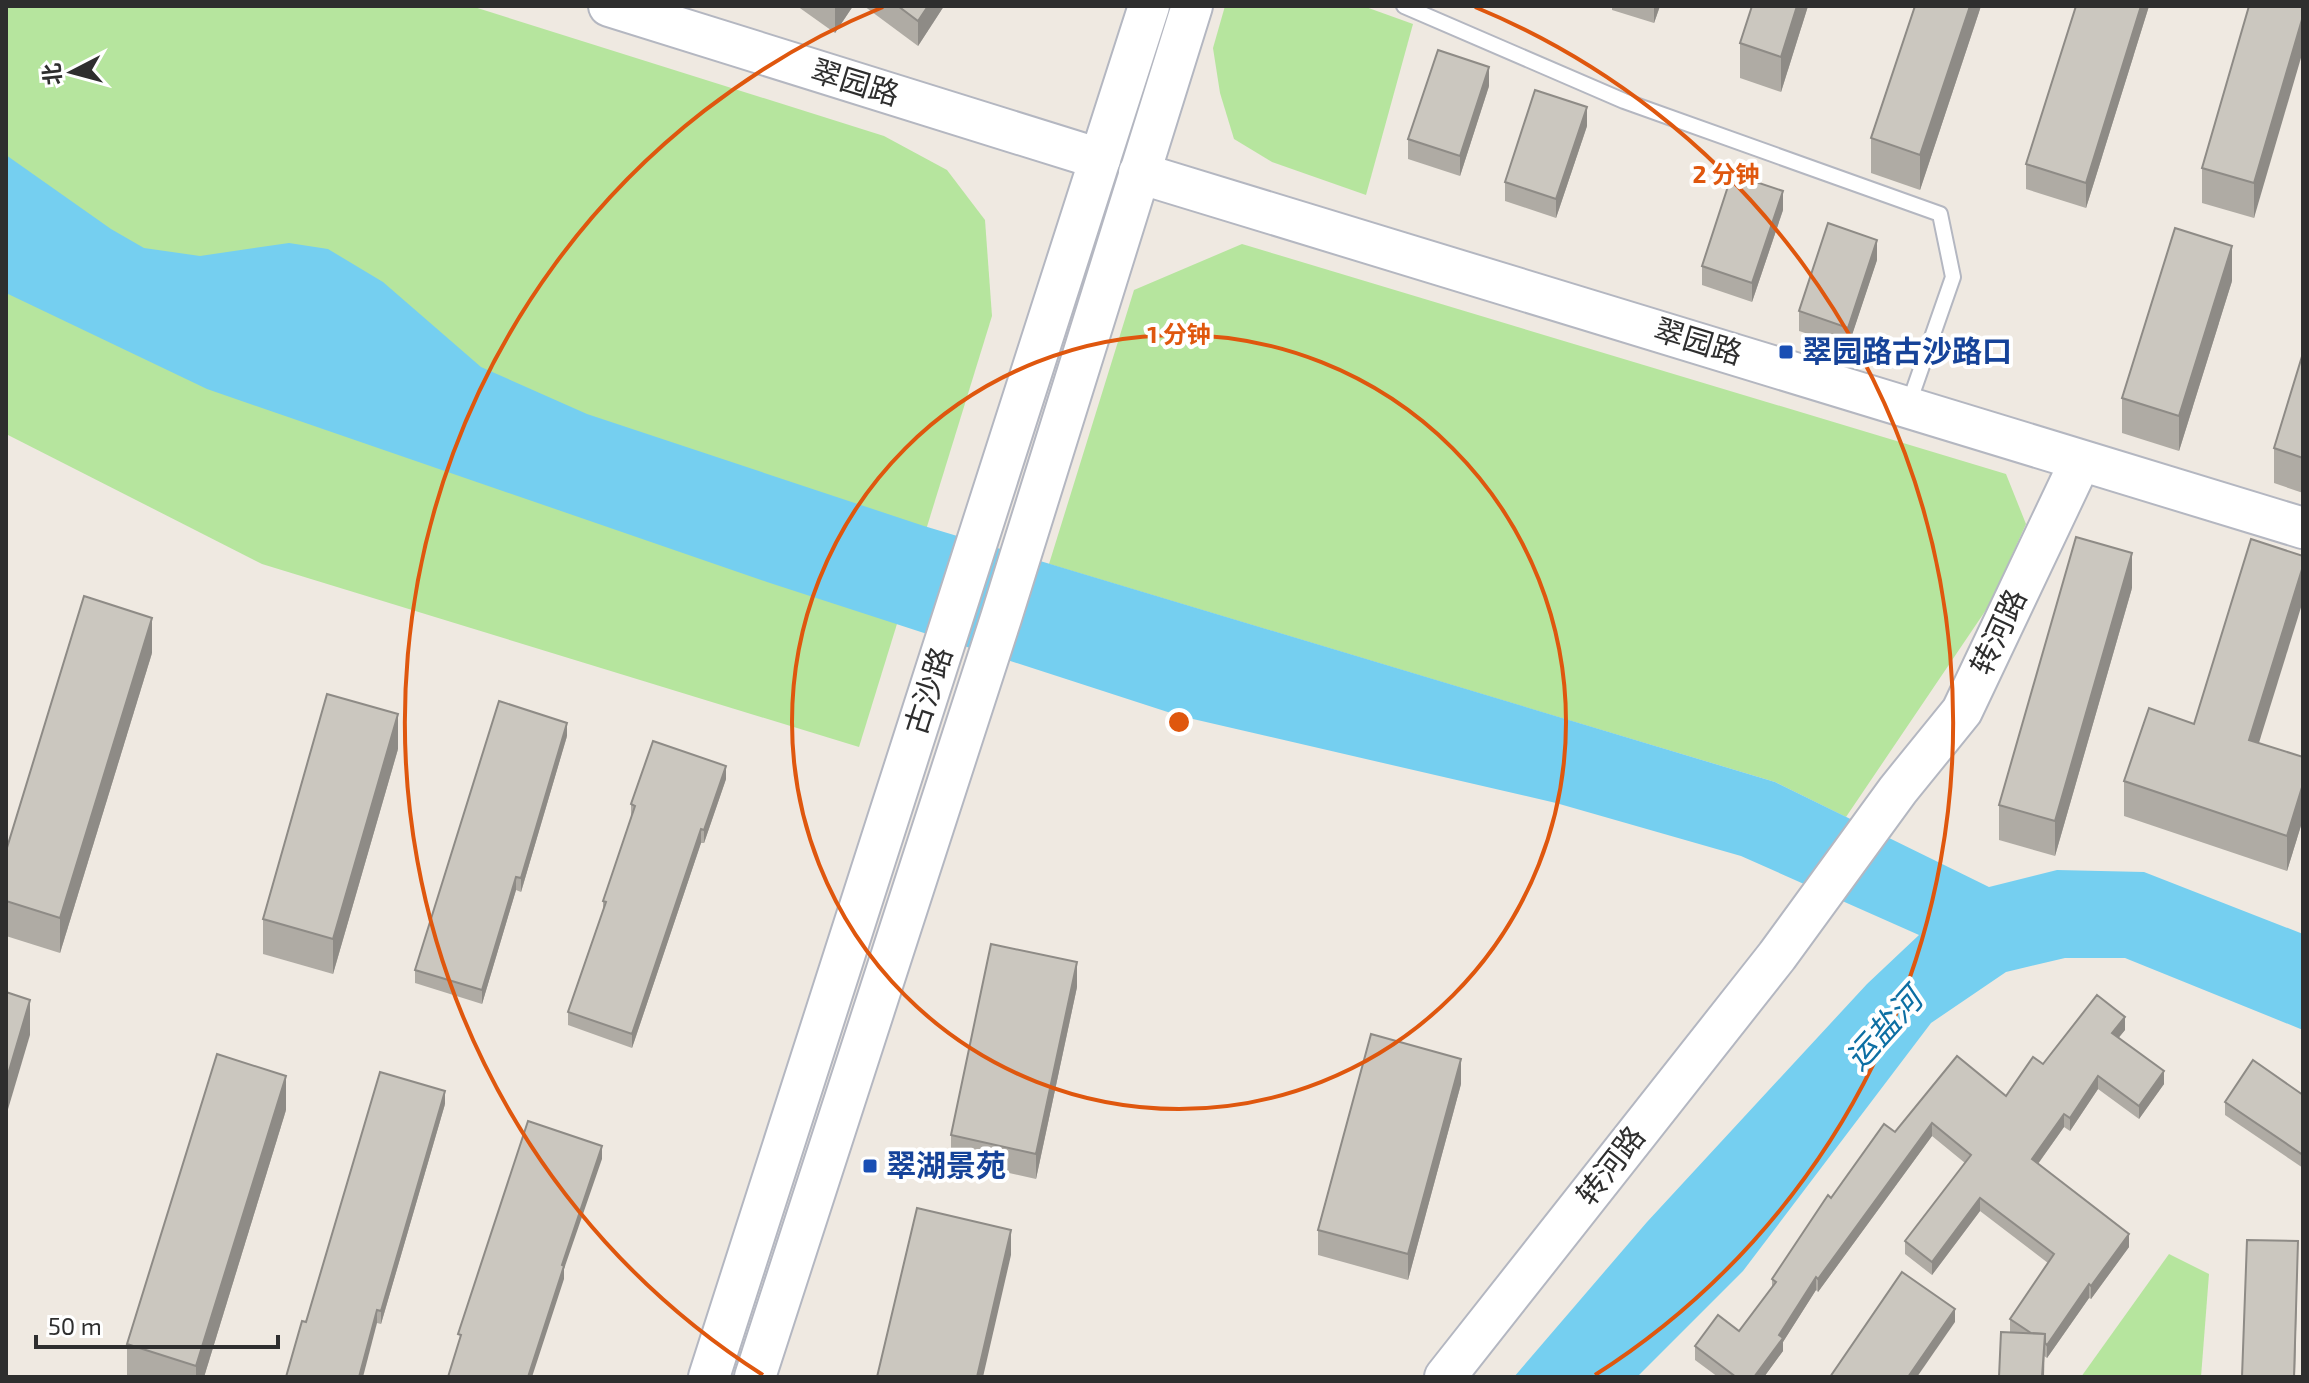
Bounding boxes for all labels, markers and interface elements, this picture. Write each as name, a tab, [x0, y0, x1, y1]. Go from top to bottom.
north arrow	[32, 32, 112, 112]
street label: 翠园路	[807, 51, 904, 111]
text: 北	[37, 62, 65, 87]
text: 2 分钟	[1692, 159, 1760, 188]
street label: 翠园路	[1650, 310, 1747, 370]
text: 1 分钟	[1147, 319, 1211, 348]
place label: 翠园路古沙路口	[1802, 332, 2012, 368]
marker: 翠园路古沙路口	[1777, 343, 1795, 361]
street label: 转河路	[1962, 583, 2033, 680]
street label: 古沙路	[896, 642, 958, 739]
centre of rings	[1165, 708, 1193, 736]
water label: 运盐河	[1836, 975, 1933, 1076]
street label: 转河路	[1568, 1118, 1651, 1211]
place label: 翠湖景苑	[886, 1146, 1006, 1182]
marker: 翠湖景苑	[861, 1157, 879, 1175]
scale bar	[36, 1299, 278, 1349]
text: 50 m	[48, 1311, 102, 1340]

